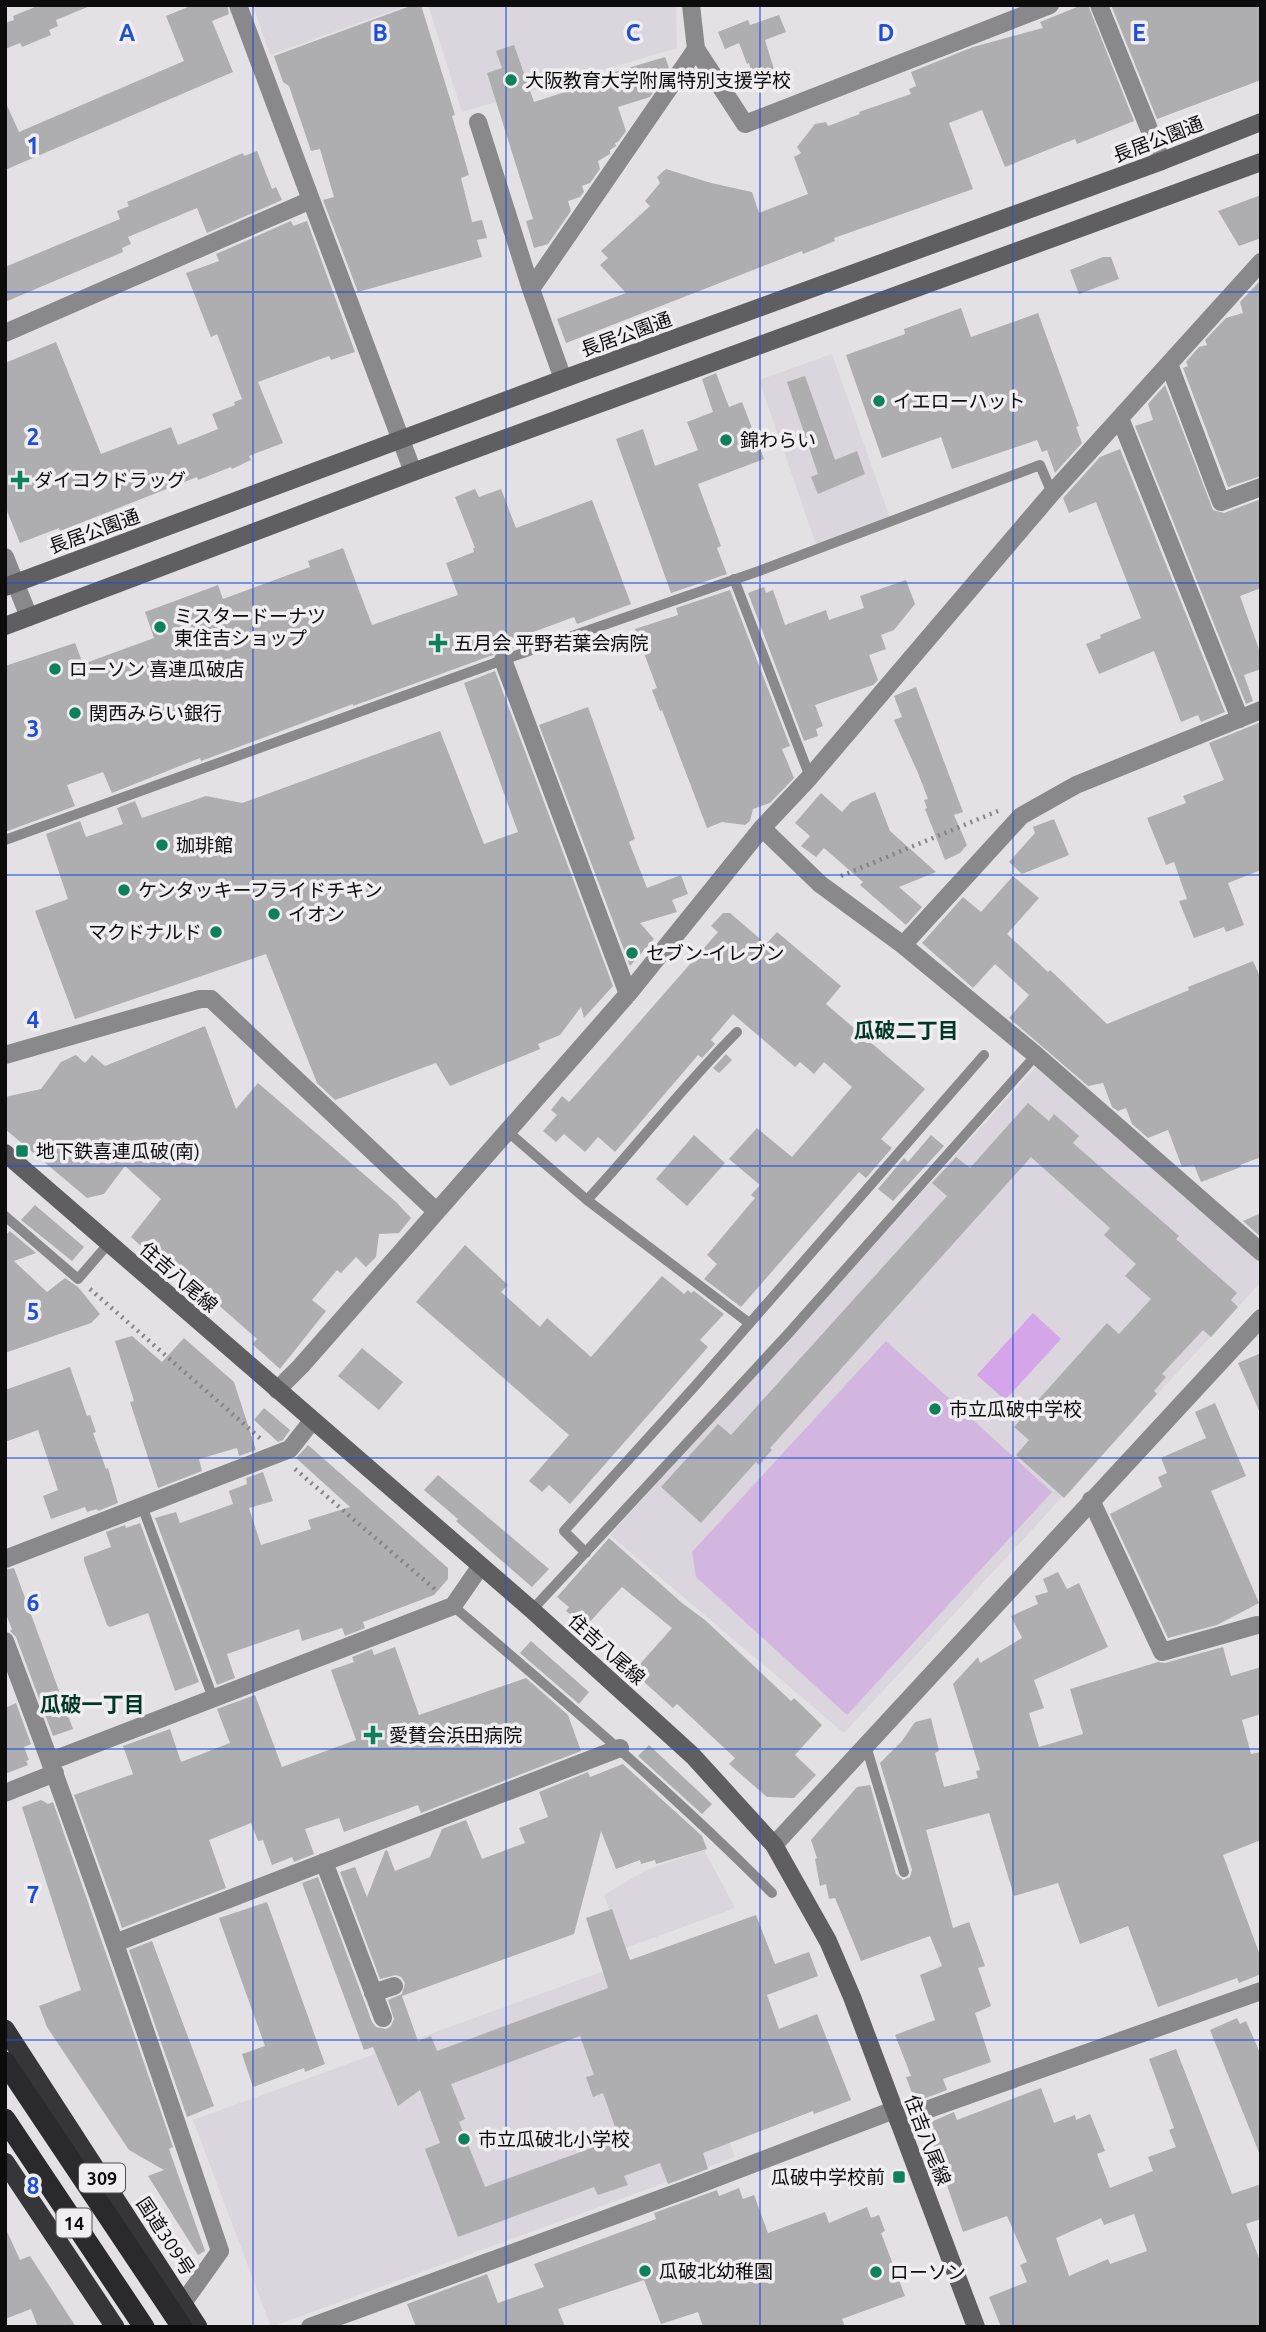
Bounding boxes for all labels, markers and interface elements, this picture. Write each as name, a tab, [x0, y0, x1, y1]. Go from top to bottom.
text: A	[119, 20, 135, 45]
text: B	[372, 20, 388, 45]
text: C	[626, 20, 641, 45]
text: D	[878, 20, 894, 45]
text: E	[1132, 20, 1146, 45]
place label: 大阪教育大学附属特別支援学校	[525, 69, 791, 91]
marker: 大阪教育大学附属特別支援学校	[503, 72, 519, 88]
street label: 長居公園通	[1110, 112, 1206, 166]
text: 1	[27, 133, 39, 158]
street label: 長居公園通	[578, 307, 674, 361]
place label: イエローハット	[893, 390, 1025, 412]
marker: イエローハット	[871, 393, 887, 409]
text: 2	[27, 424, 39, 449]
place label: 錦わらい	[740, 429, 816, 451]
marker: 錦わらい	[718, 432, 734, 448]
place label: ダイコクドラッグ	[34, 469, 186, 491]
marker: ダイコクドラッグ	[12, 472, 28, 488]
street label: 長居公園通	[46, 504, 142, 558]
place label: ミスタードーナツ 東住吉ショップ	[174, 605, 326, 649]
marker: ミスタードーナツ 東住吉ショップ	[152, 619, 168, 635]
place label: 五月会 平野若葉会病院	[454, 632, 648, 654]
marker: 五月会 平野若葉会病院	[428, 633, 448, 653]
place label: ローソン 喜連瓜破店	[69, 658, 244, 680]
marker: ローソン 喜連瓜破店	[47, 661, 63, 677]
place label: 関西みらい銀行	[89, 702, 222, 724]
marker: 関西みらい銀行	[67, 705, 83, 721]
text: 3	[27, 716, 39, 741]
place label: 珈琲館	[176, 834, 233, 856]
marker: 珈琲館	[154, 837, 170, 853]
place label: ケンタッキーフライドチキン	[138, 879, 383, 901]
marker: ケンタッキーフライドチキン	[116, 882, 132, 898]
place label: イオン	[288, 903, 345, 925]
marker: イオン	[266, 906, 282, 922]
place label: マクドナルド	[88, 921, 202, 943]
marker: マクドナルド	[208, 924, 224, 940]
place label: セブン-イレブン	[646, 942, 785, 964]
marker: セブン-イレブン	[624, 945, 640, 961]
text: 4	[27, 1007, 40, 1032]
district label: 瓜破二丁目	[854, 1018, 959, 1042]
place label: 地下鉄喜連瓜破(南)	[36, 1140, 200, 1162]
marker: 地下鉄喜連瓜破(南)	[14, 1143, 30, 1159]
street label: 住吉八尾線	[136, 1238, 222, 1316]
text: 5	[27, 1299, 39, 1324]
place label: 市立瓜破中学校	[949, 1398, 1082, 1420]
marker: 市立瓜破中学校	[927, 1401, 943, 1417]
text: 6	[27, 1590, 40, 1615]
street label: 住吉八尾線	[564, 1609, 650, 1689]
district label: 瓜破一丁目	[40, 1692, 145, 1716]
place label: 愛賛会浜田病院	[389, 1724, 522, 1746]
marker: 愛賛会浜田病院	[363, 1725, 383, 1745]
text: 7	[27, 1882, 39, 1907]
street label: 住吉八尾線	[901, 2092, 955, 2188]
place label: 市立瓜破北小学校	[478, 2128, 630, 2150]
marker: 市立瓜破北小学校	[456, 2131, 472, 2147]
road number: 309	[79, 2164, 125, 2192]
place label: 瓜破中学校前	[771, 2166, 885, 2188]
marker: 瓜破中学校前	[891, 2169, 907, 2185]
text: 8	[27, 2173, 39, 2198]
street label: 国道309号	[132, 2193, 200, 2279]
road number: 14	[56, 2208, 92, 2238]
place label: 瓜破北幼稚園	[659, 2260, 773, 2282]
place label: ローソン	[890, 2261, 966, 2283]
marker: 瓜破北幼稚園	[637, 2263, 653, 2279]
marker: ローソン	[868, 2264, 884, 2280]

